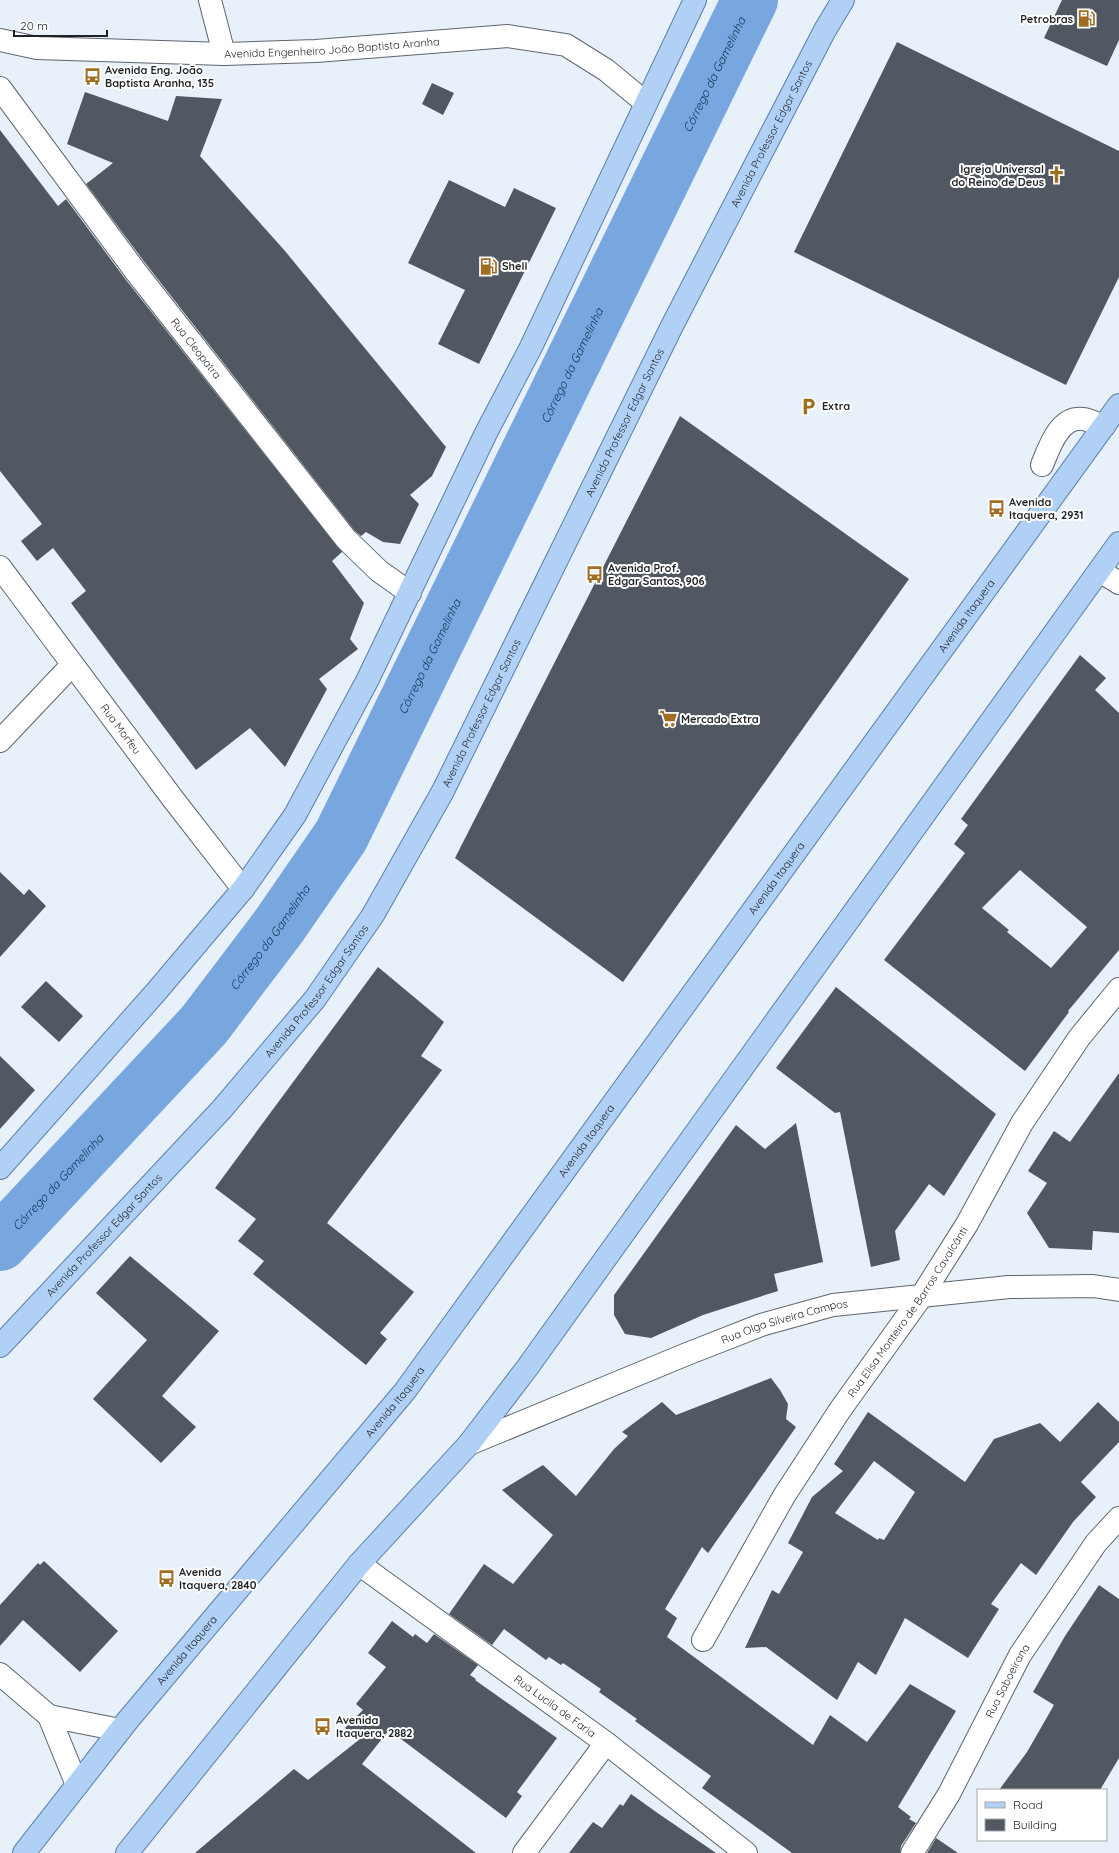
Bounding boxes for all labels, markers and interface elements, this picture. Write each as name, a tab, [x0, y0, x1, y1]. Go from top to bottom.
fuel station icon: Petrobras	[1076, 9, 1096, 29]
scale bar	[14, 12, 107, 38]
place label: Petrobras	[1020, 12, 1073, 26]
water label: Córrego da Gamelinha	[679, 14, 748, 134]
text: 20 m	[20, 18, 48, 33]
street label: Avenida Engenheiro João Baptista Aranha	[224, 34, 440, 61]
street label: Avenida Professor Edgar Santos	[728, 58, 815, 210]
place label: Avenida Eng. João Baptista Aranha, 135	[105, 63, 214, 90]
bus stop icon: Avenida Eng. João Baptista Aranha, 135	[82, 66, 102, 86]
place label: Igreja Universal do Reino de Deus	[951, 162, 1044, 189]
church icon: Igreja Universal do Reino de Deus	[1047, 165, 1067, 185]
fuel station icon: Shell	[479, 256, 499, 276]
place label: Shell	[502, 259, 527, 273]
water label: Córrego da Gamelinha	[537, 305, 606, 425]
street label: Rua Cleopatra	[168, 315, 224, 382]
street label: Avenida Professor Edgar Santos	[582, 346, 667, 499]
parking icon: Extra	[799, 396, 819, 416]
place label: Extra	[822, 399, 850, 413]
place label: Avenida Itaquera, 2931	[1009, 495, 1084, 522]
bus stop icon: Avenida Itaquera, 2931	[986, 498, 1006, 518]
place label: Avenida Prof. Edgar Santos, 906	[608, 561, 705, 588]
bus stop icon: Avenida Prof. Edgar Santos, 906	[585, 564, 605, 584]
street label: Avenida Itaquera	[935, 576, 998, 655]
water label: Córrego da Gamelinha	[394, 596, 464, 716]
street label: Avenida Professor Edgar Santos	[439, 637, 524, 790]
street label: Rua Morfeu	[97, 701, 144, 757]
supermarket icon: Mercado Extra	[658, 709, 678, 729]
place label: Mercado Extra	[681, 712, 759, 726]
street label: Avenida Itaquera	[745, 839, 807, 918]
water label: Córrego da Gamelinha	[226, 881, 313, 993]
street label: Avenida Professor Edgar Santos	[262, 922, 371, 1060]
street label: Avenida Itaquera	[555, 1101, 617, 1180]
water label: Córrego da Gamelinha	[9, 1130, 107, 1233]
street label: Avenida Professor Edgar Santos	[43, 1171, 165, 1300]
street label: Rua Elisa Monteiro de Barros Cavalcânti	[844, 1224, 971, 1400]
street label: Rua Olga Silveira Campos	[719, 1297, 849, 1347]
street label: Avenida Itaquera	[362, 1364, 427, 1440]
place label: Avenida Itaquera, 2840	[179, 1565, 257, 1592]
bus stop icon: Avenida Itaquera, 2840	[156, 1568, 176, 1588]
street label: Avenida Itaquera	[153, 1612, 220, 1688]
street label: Rua Saboeirana	[982, 1641, 1033, 1720]
street label: Rua Lucila de Faria	[511, 1672, 599, 1740]
place label: Avenida Itaquera, 2882	[336, 1713, 413, 1740]
bus stop icon: Avenida Itaquera, 2882	[313, 1716, 333, 1736]
legend	[977, 1789, 1107, 1841]
text: Road	[1013, 1797, 1043, 1812]
text: Building	[1013, 1817, 1057, 1832]

